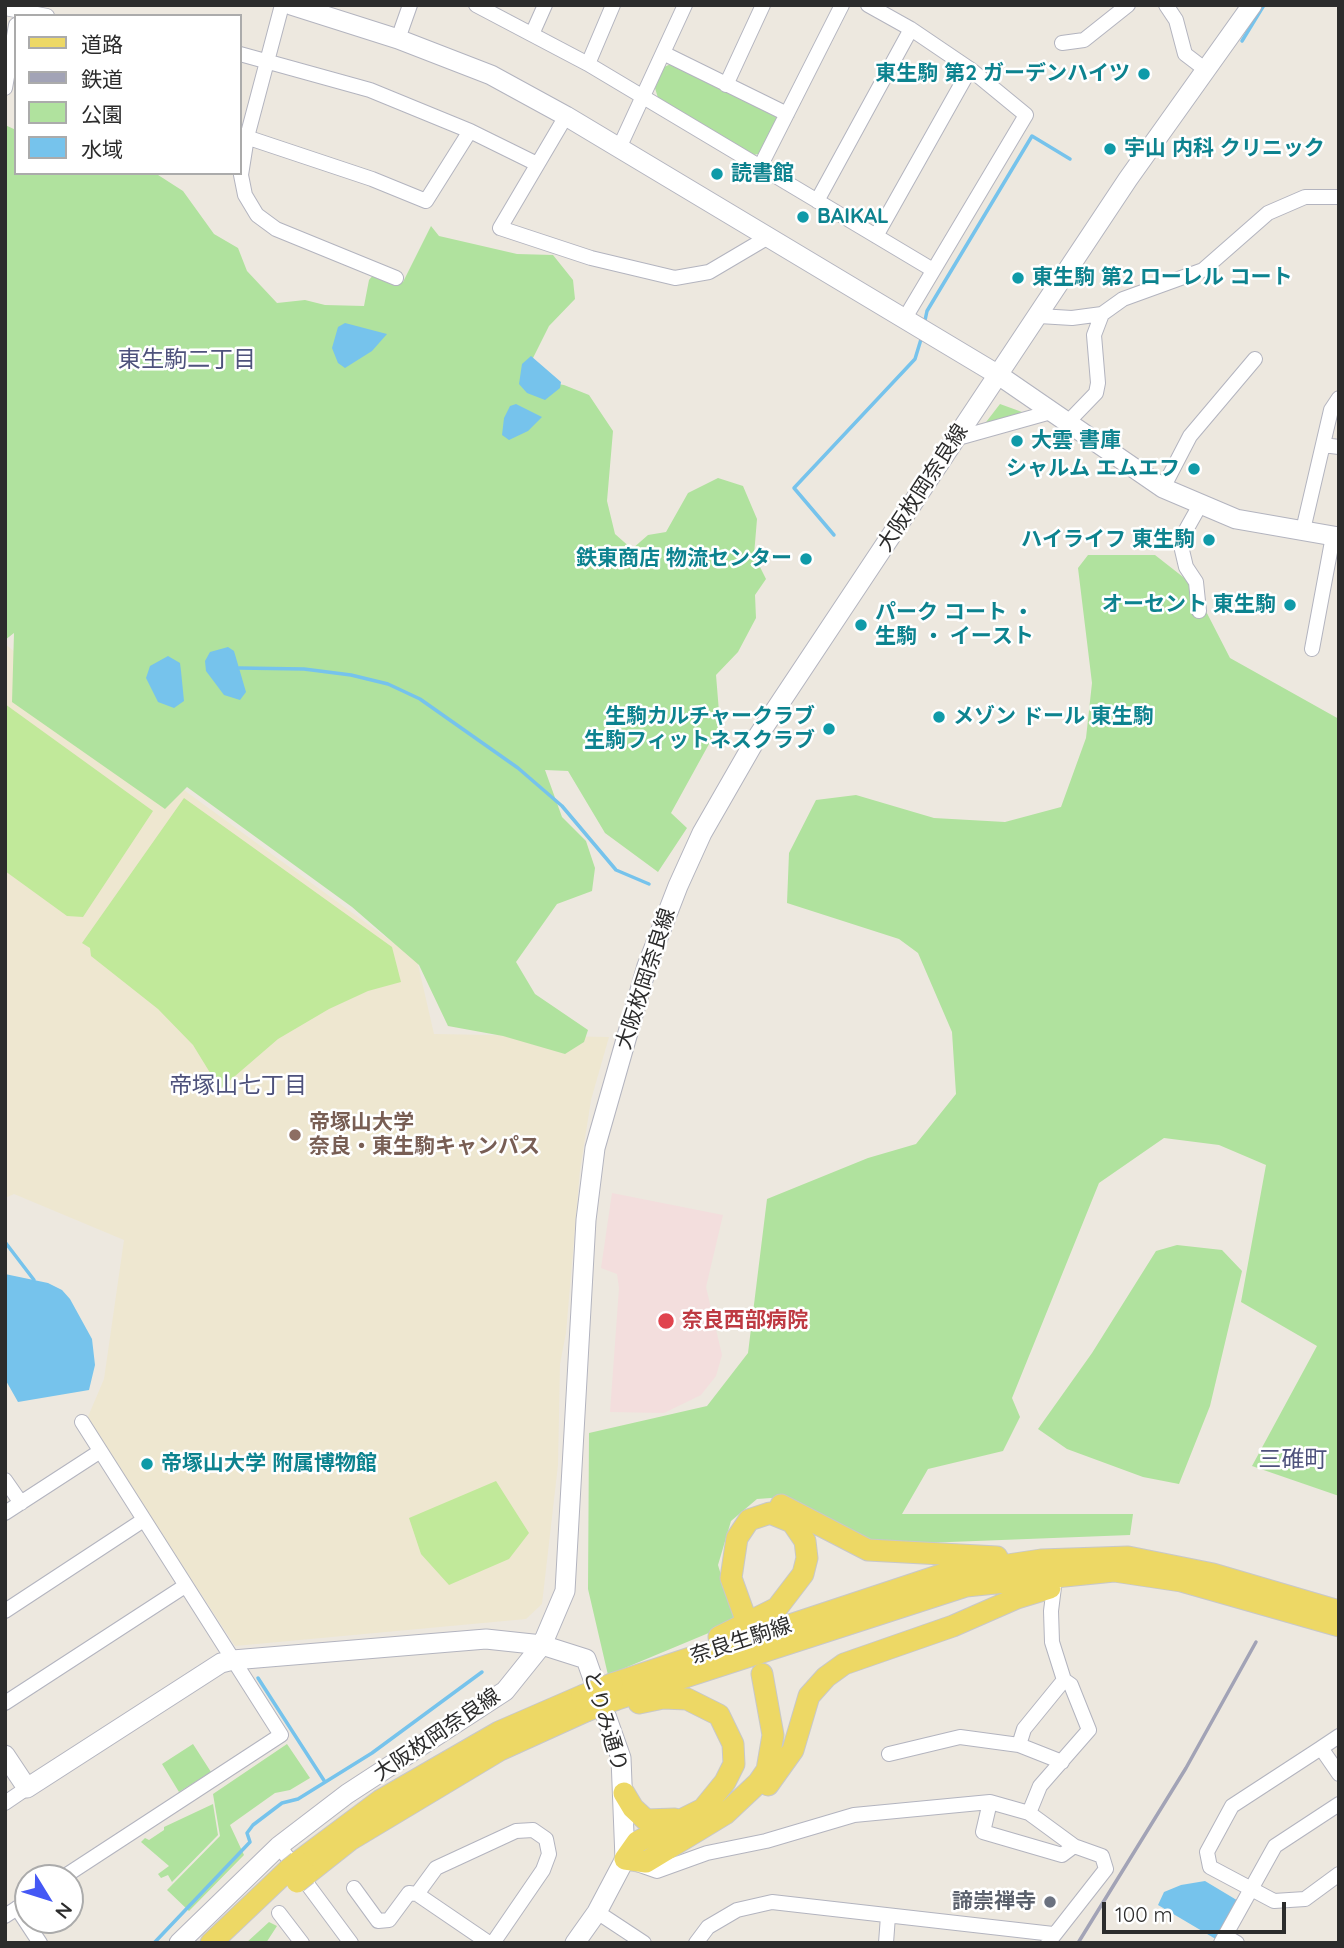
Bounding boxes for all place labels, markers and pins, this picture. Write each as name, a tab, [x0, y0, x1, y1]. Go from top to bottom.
place label: 東生駒 第2 ガーデンハイツ	[875, 61, 1130, 87]
marker: 東生駒 第2 ガーデンハイツ	[1136, 66, 1152, 82]
place label: 宇山 内科 クリニック	[1124, 136, 1325, 162]
marker: 宇山 内科 クリニック	[1102, 141, 1118, 157]
place label: 読書館	[731, 161, 794, 187]
marker: 読書館	[709, 166, 725, 182]
place label: BAIKAL	[817, 204, 889, 230]
marker: BAIKAL	[795, 209, 811, 225]
place label: 東生駒 第2 ローレル コート	[1032, 265, 1293, 291]
marker: 東生駒 第2 ローレル コート	[1010, 270, 1026, 286]
place label: 大雲 書庫	[1031, 428, 1121, 454]
marker: 大雲 書庫	[1009, 433, 1025, 449]
place label: シャルム エムエフ	[1006, 456, 1180, 482]
marker: シャルム エムエフ	[1186, 461, 1202, 477]
place label: ハイライフ 東生駒	[1021, 527, 1195, 553]
marker: ハイライフ 東生駒	[1201, 532, 1217, 548]
place label: 鉄東商店 物流センター	[576, 546, 792, 572]
marker: 鉄東商店 物流センター	[798, 551, 814, 567]
place label: オーセント 東生駒	[1102, 592, 1276, 618]
marker: オーセント 東生駒	[1282, 597, 1298, 613]
place label: パーク コート ・ 生駒 ・ イースト	[875, 600, 1034, 650]
marker: パーク コート ・ 生駒 ・ イースト	[853, 617, 869, 633]
place label: 生駒カルチャークラブ 生駒フィットネスクラブ	[584, 704, 815, 754]
place label: メゾン ドール 東生駒	[953, 704, 1154, 730]
marker: メゾン ドール 東生駒	[931, 709, 947, 725]
marker: 生駒カルチャークラブ 生駒フィットネスクラブ	[821, 721, 837, 737]
place label: 帝塚山大学 奈良・東生駒キャンパス	[309, 1110, 540, 1160]
marker: 帝塚山大学 奈良・東生駒キャンパス	[287, 1127, 303, 1143]
place label: 奈良西部病院	[682, 1308, 808, 1334]
marker: 奈良西部病院	[656, 1311, 676, 1331]
place label: 帝塚山大学 附属博物館	[161, 1451, 377, 1477]
marker: 帝塚山大学 附属博物館	[139, 1456, 155, 1472]
place label: 諦崇禅寺	[952, 1889, 1036, 1915]
marker: 諦崇禅寺	[1042, 1894, 1058, 1910]

